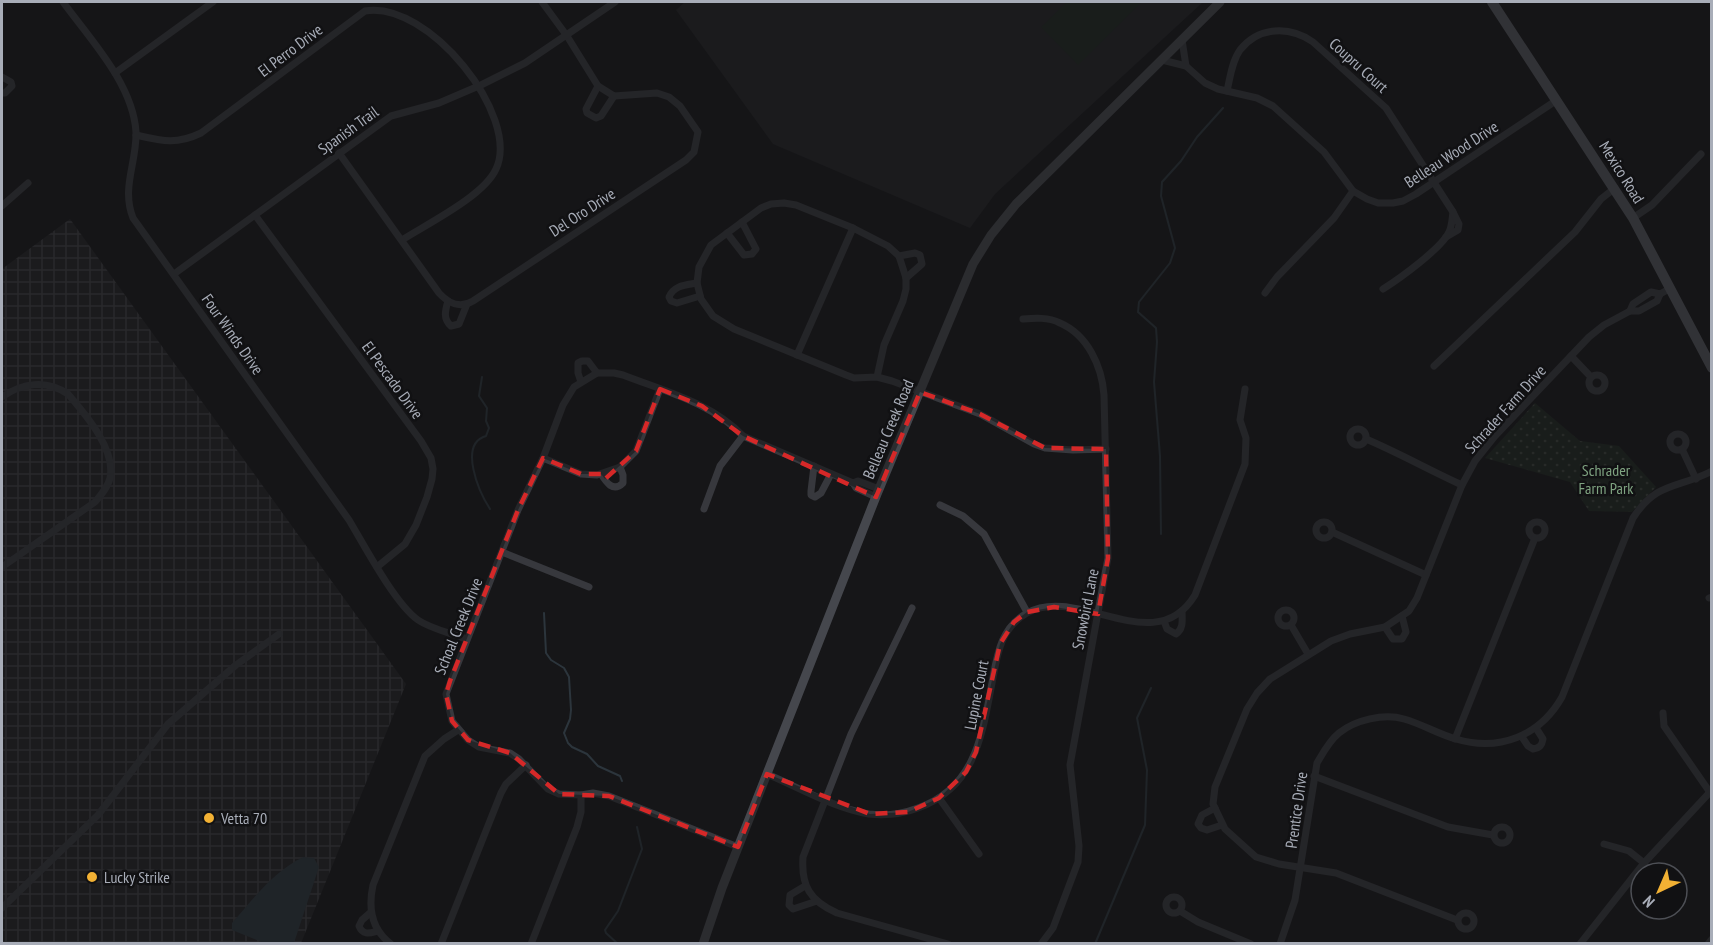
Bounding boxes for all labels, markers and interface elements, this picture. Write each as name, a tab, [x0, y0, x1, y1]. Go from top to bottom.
street label: El Perro Drive	[254, 19, 326, 81]
street label: Coupru Court	[1325, 33, 1393, 97]
street label: Spanish Trail	[314, 101, 382, 159]
street label: Belleau Wood Drive	[1400, 116, 1502, 192]
street label: Mexico Road	[1595, 137, 1649, 207]
street label: Del Oro Drive	[545, 183, 619, 241]
street label: Four Winds Drive	[198, 290, 268, 378]
street label: El Pescado Drive	[358, 337, 428, 423]
street label: Schrader Farm Drive	[1460, 361, 1550, 457]
street label: Belleau Creek Road	[858, 376, 918, 482]
park label: Schrader Farm Park	[1579, 460, 1634, 498]
street label: Snowbird Lane	[1067, 567, 1103, 651]
street label: Schoal Creek Drive	[429, 575, 487, 677]
street label: Lupine Court	[959, 658, 993, 732]
street label: Prentice Drive	[1281, 770, 1311, 850]
place label: Vetta 70	[220, 808, 267, 828]
marker: Vetta 70	[202, 811, 216, 825]
north arrow	[1629, 861, 1689, 921]
place label: Lucky Strike	[104, 867, 170, 887]
marker: Lucky Strike	[85, 870, 99, 884]
text: N	[1639, 892, 1659, 912]

